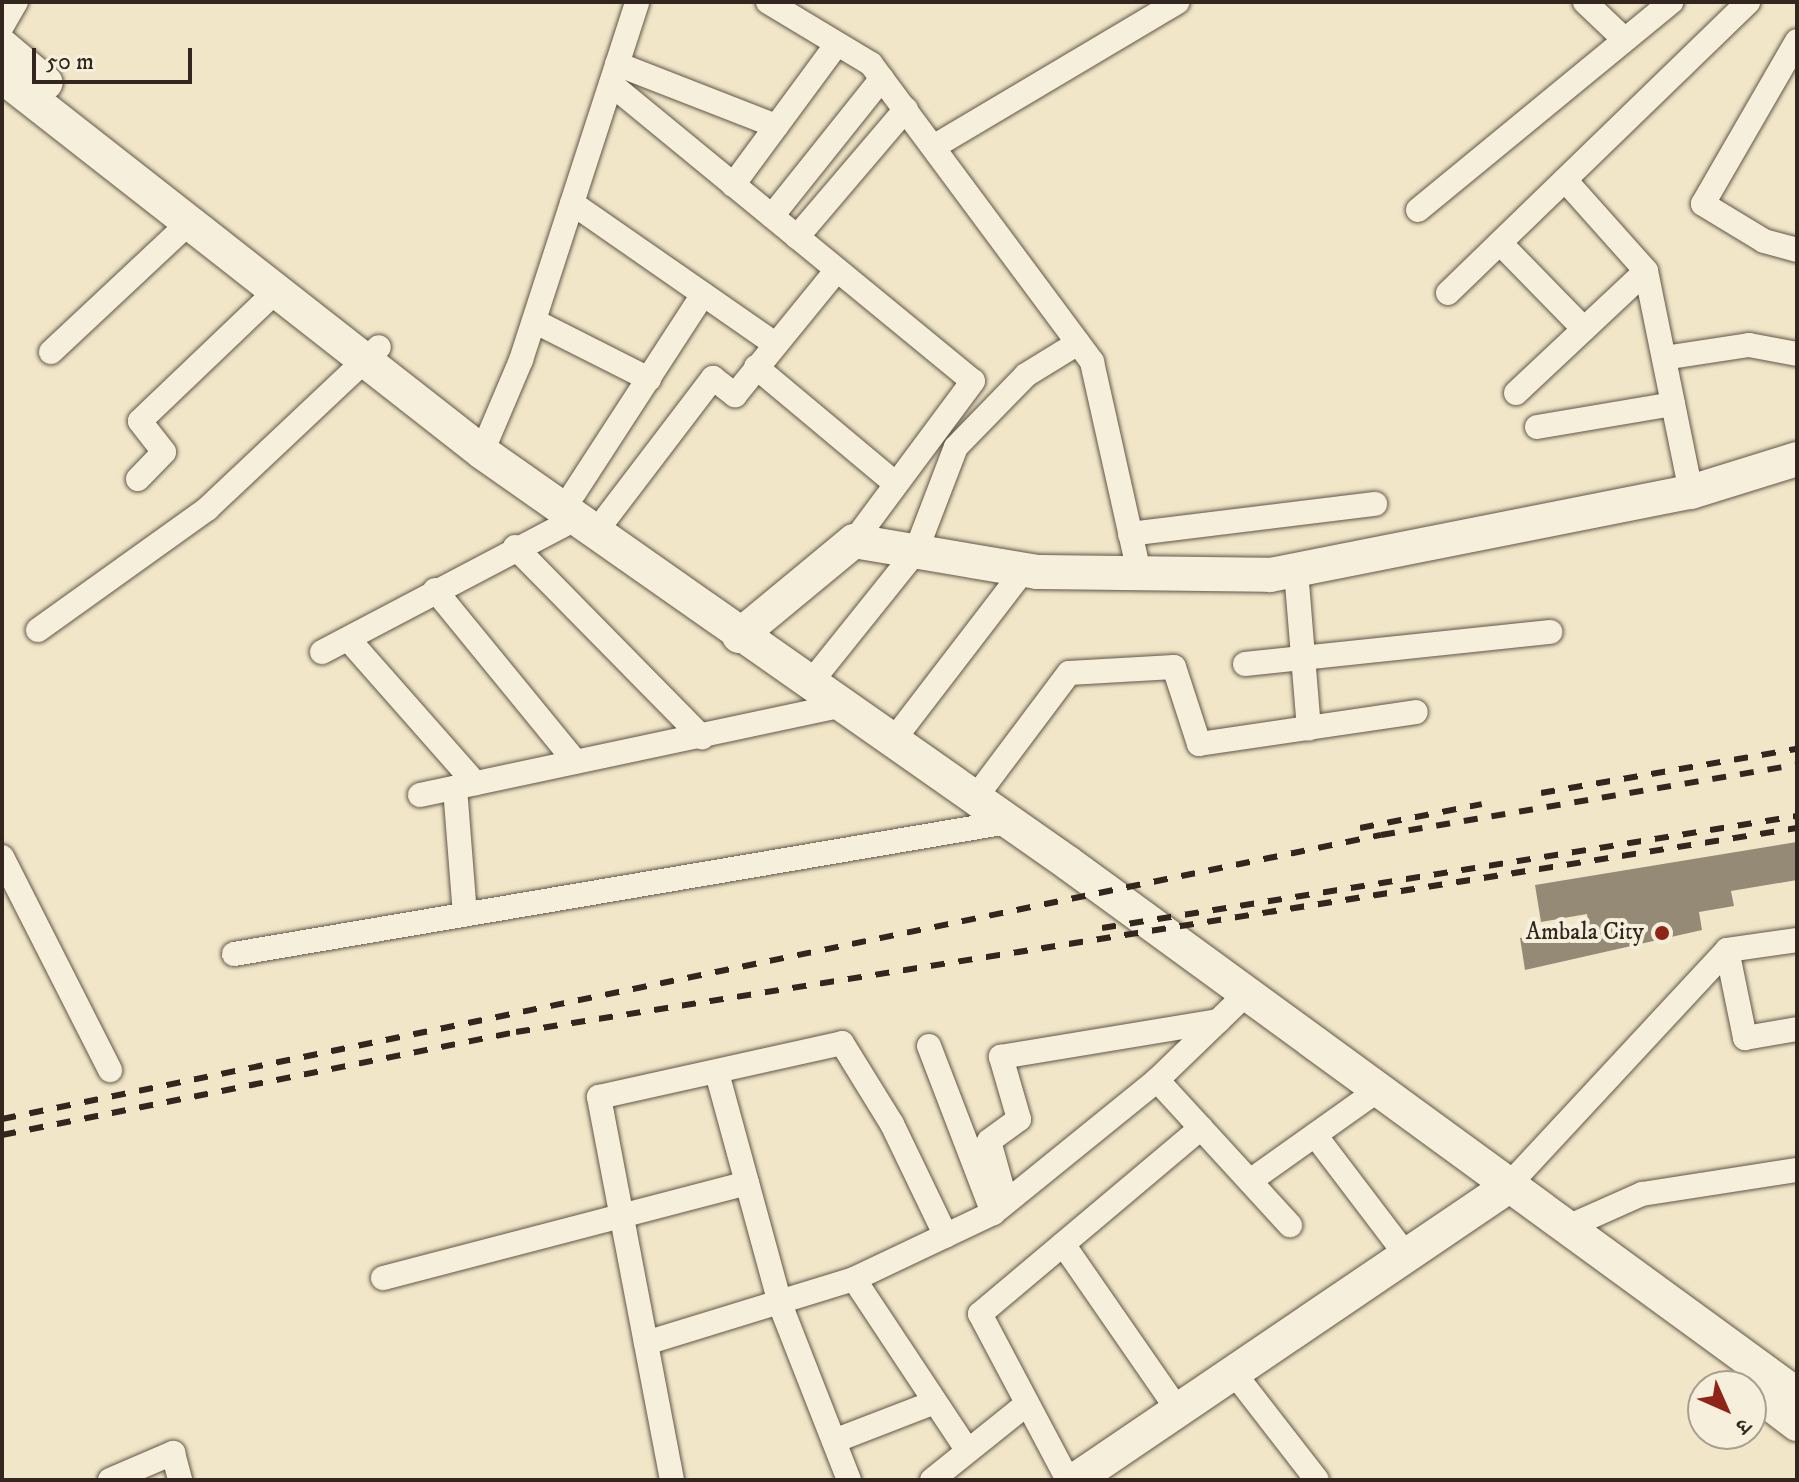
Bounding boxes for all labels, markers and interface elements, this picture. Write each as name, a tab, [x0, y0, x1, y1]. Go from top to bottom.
scale bar	[36, 32, 196, 82]
text: 50 m	[46, 47, 94, 77]
place label: Ambala City	[1526, 919, 1644, 947]
marker: Ambala City	[1651, 922, 1673, 944]
north arrow	[1687, 1370, 1767, 1450]
text: उ	[1729, 1412, 1756, 1439]

